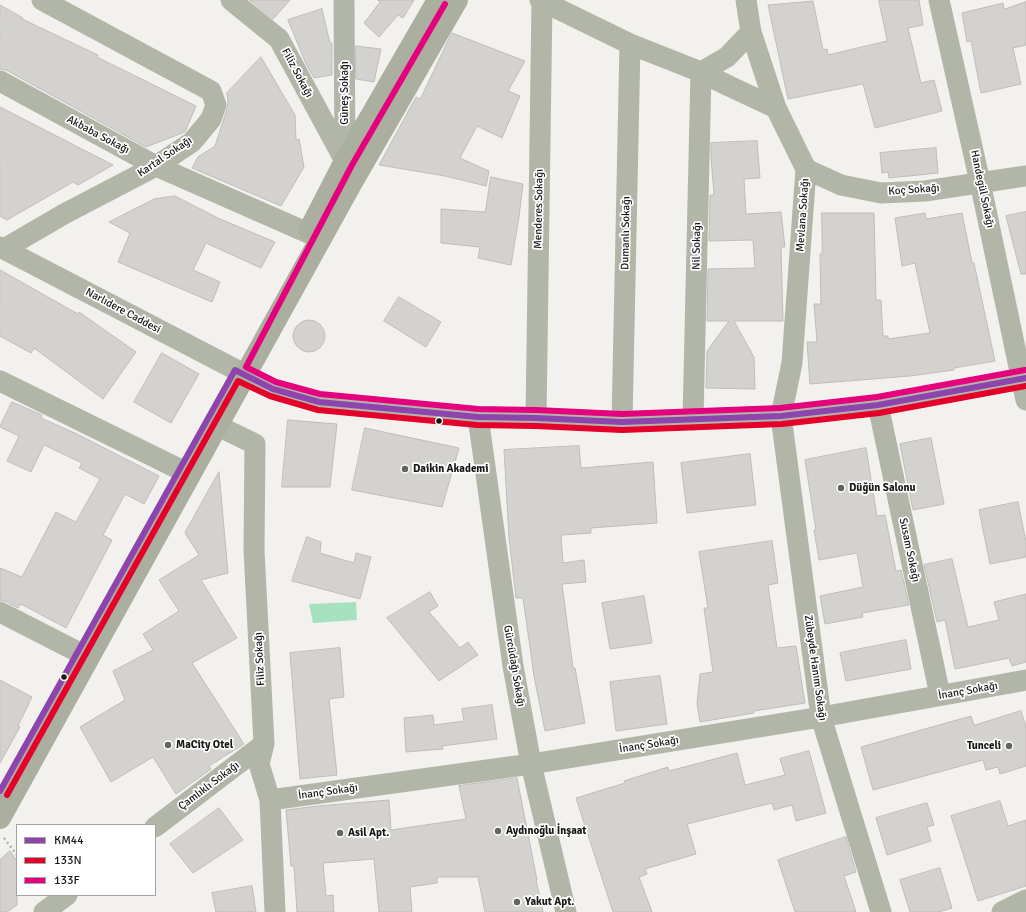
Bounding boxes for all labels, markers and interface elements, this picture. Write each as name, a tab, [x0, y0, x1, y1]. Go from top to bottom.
street label: Filiz Sokağı	[279, 46, 315, 100]
street label: Güneş Sokağı	[338, 61, 352, 125]
street label: Akbaba Sokağı	[64, 113, 132, 157]
street label: Kartal Sokağı	[135, 134, 195, 180]
street label: Handegül Sokağı	[967, 149, 997, 229]
street label: Menderes Sokağı	[532, 169, 546, 249]
street label: Mevlana Sokağı	[794, 178, 812, 252]
street label: Koç Sokağı	[888, 182, 940, 198]
street label: Dumanlı Sokağı	[619, 196, 633, 270]
street label: Nil Sokağı	[690, 222, 704, 270]
street label: Narlıdere Caddesi	[83, 286, 163, 336]
unlabelled marker	[434, 416, 444, 426]
place label: Daikin Akademi	[413, 462, 489, 476]
marker: Daikin Akademi	[400, 464, 410, 474]
place label: Düğün Salonu	[849, 481, 916, 495]
marker: Düğün Salonu	[836, 483, 846, 493]
street label: Susam Sokağı	[896, 517, 922, 583]
street label: Zübeyde Hanım Sokağı	[801, 614, 829, 722]
street label: Gürcüdağı Sokağı	[500, 624, 528, 708]
street label: Filiz Sokağı	[252, 632, 268, 686]
unlabelled marker	[59, 672, 69, 682]
street label: İnanç Sokağı	[937, 679, 999, 703]
street label: İnanç Sokağı	[618, 734, 680, 756]
place label: MaCity Otel	[176, 738, 233, 752]
place label: Tunceli	[967, 739, 1001, 753]
marker: MaCity Otel	[163, 740, 173, 750]
marker: Tunceli	[1004, 741, 1014, 751]
street label: Çamlıklı Sokağı	[176, 759, 242, 813]
street label: İnanç Sokağı	[297, 781, 359, 803]
legend	[16, 824, 156, 896]
place label: Aydınoğlu İnşaat	[506, 824, 586, 838]
place label: Asil Apt.	[348, 826, 389, 840]
marker: Aydınoğlu İnşaat	[493, 826, 503, 836]
marker: Asil Apt.	[335, 828, 345, 838]
text: KM44	[54, 833, 84, 848]
text: 133N	[54, 853, 82, 868]
text: 133F	[54, 873, 80, 888]
place label: Yakut Apt.	[525, 895, 574, 909]
marker: Yakut Apt.	[512, 897, 522, 907]

